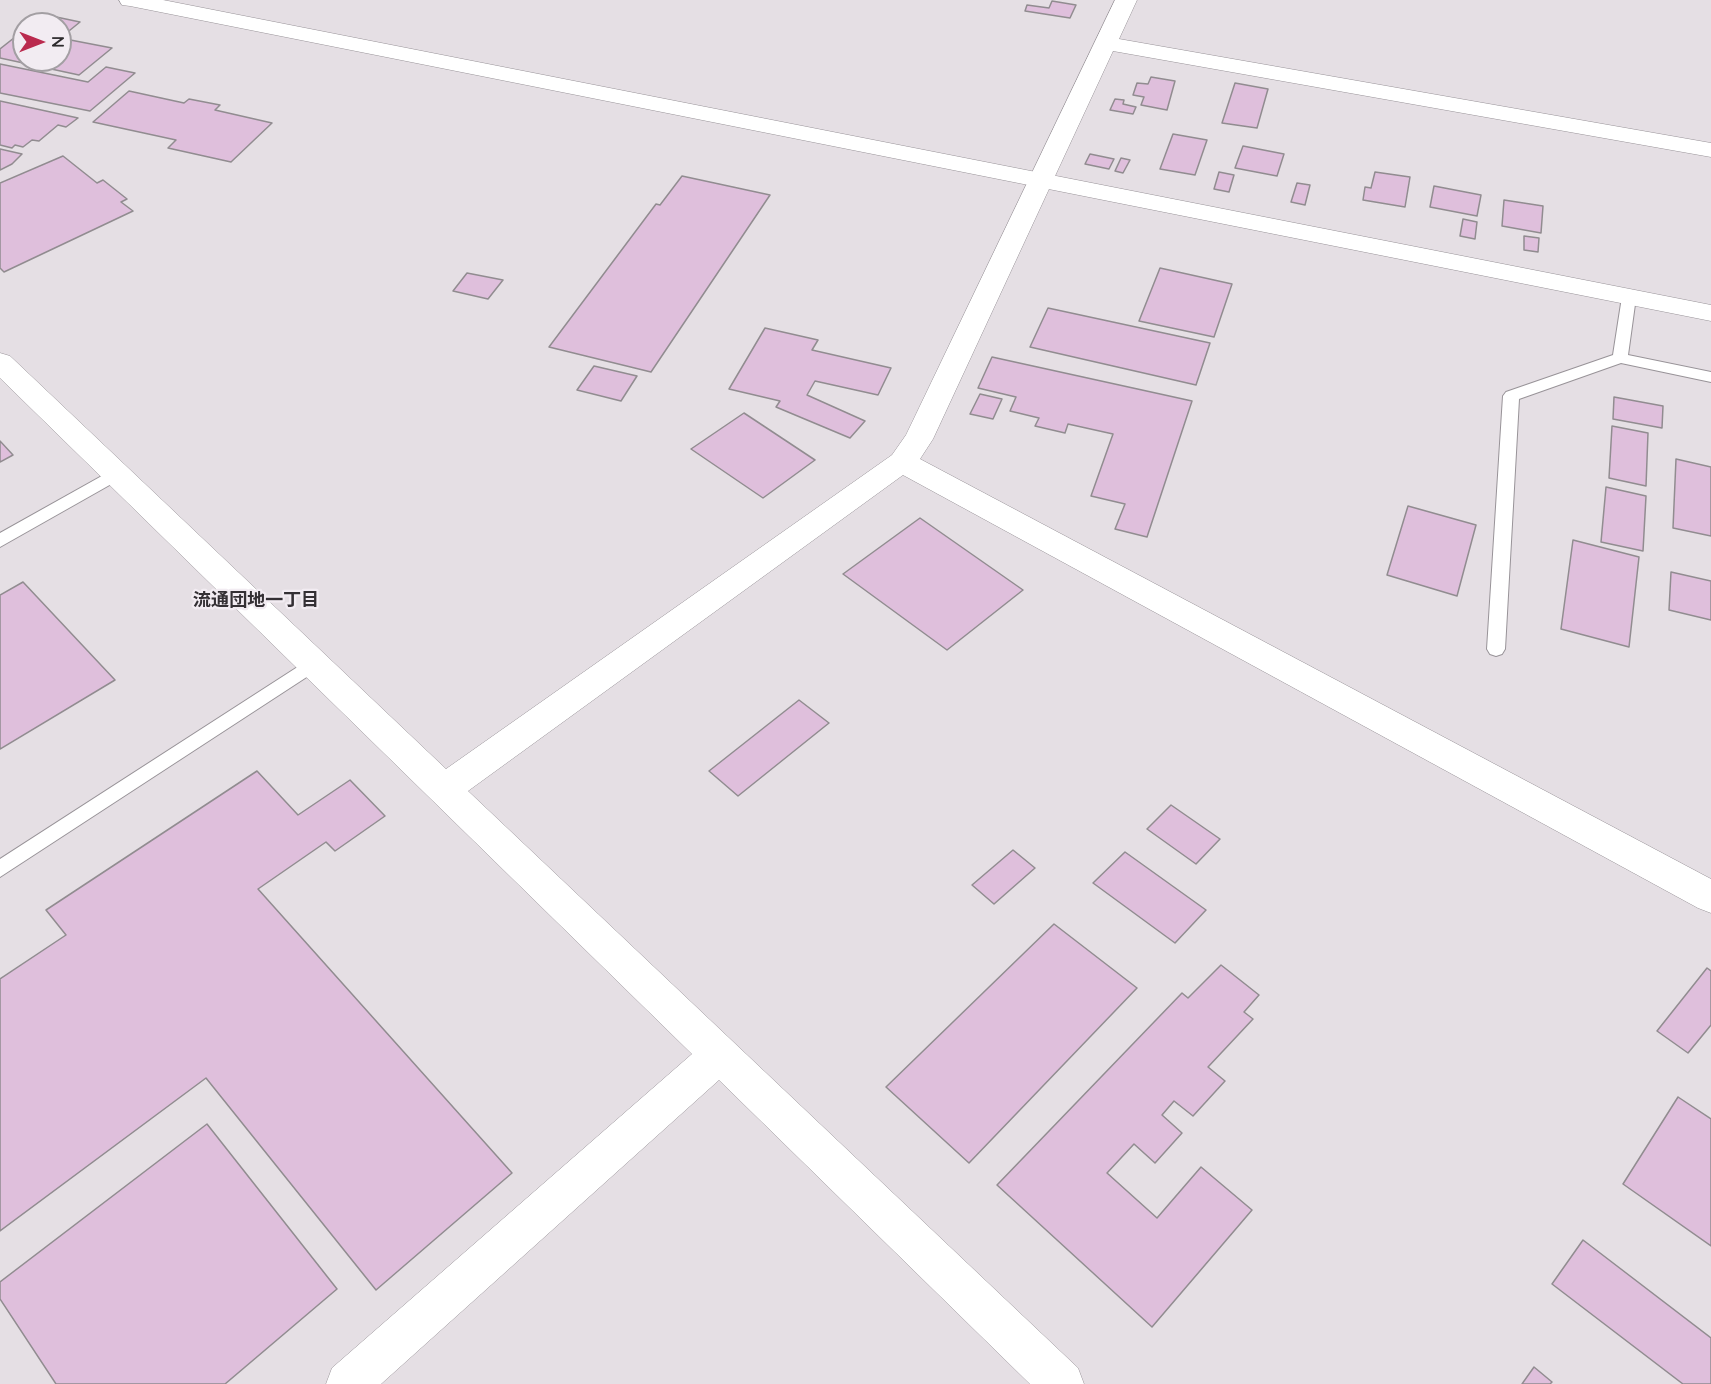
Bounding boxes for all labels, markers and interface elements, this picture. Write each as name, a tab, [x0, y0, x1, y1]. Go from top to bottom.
north arrow	[12, 12, 72, 72]
text: N	[48, 36, 68, 48]
district label: 流通団地一丁目	[193, 590, 319, 612]

